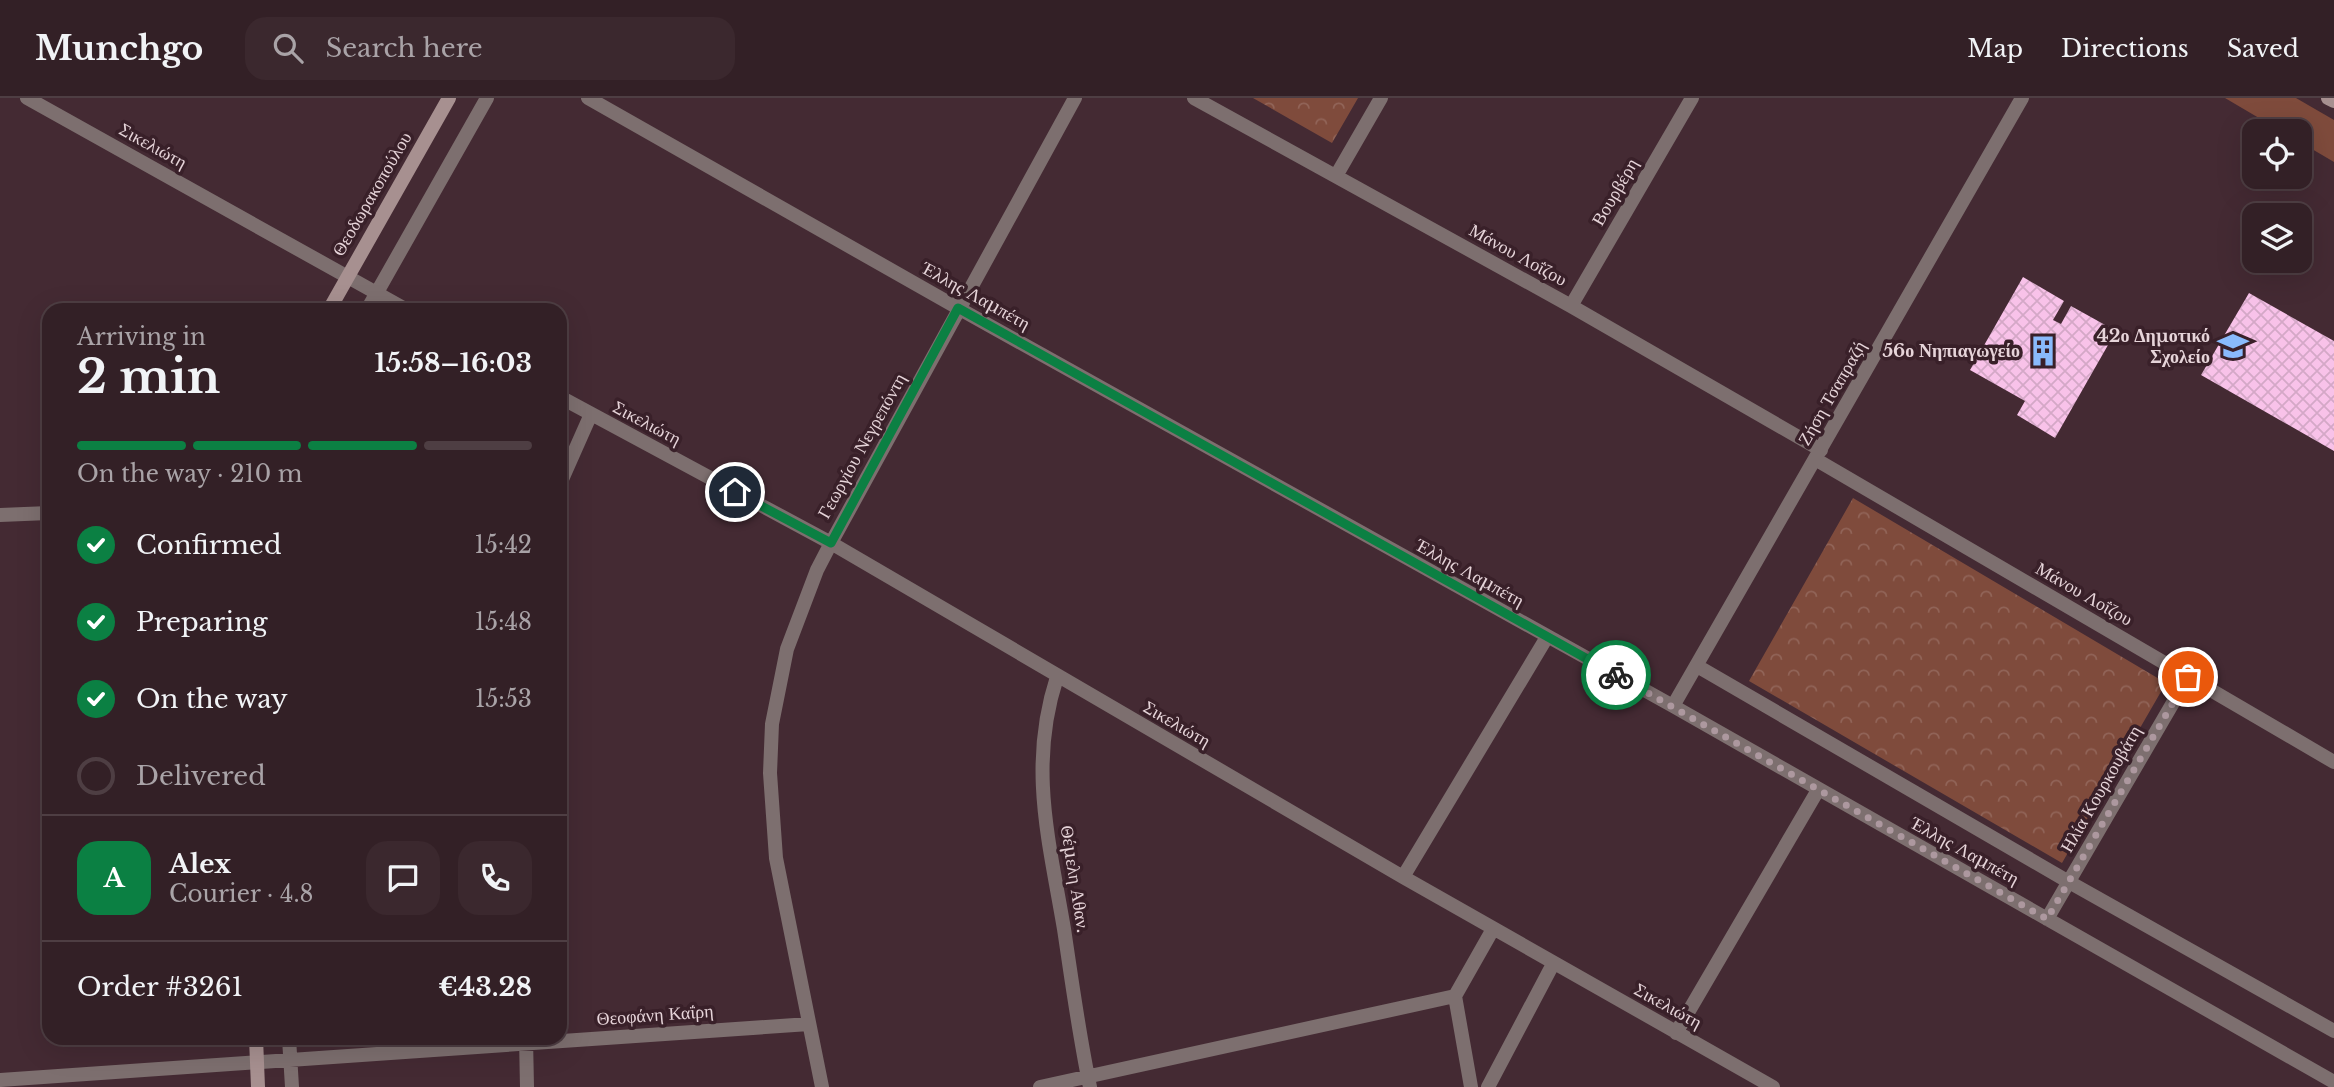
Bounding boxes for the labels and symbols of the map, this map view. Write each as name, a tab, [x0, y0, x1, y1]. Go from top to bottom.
street label: Σικελιώτη	[115, 118, 191, 174]
street label: Θεοδωρακοπούλου	[328, 128, 416, 260]
street label: Βουρβέρη	[1587, 154, 1643, 230]
street label: Μάνου Λοΐζου	[1465, 219, 1571, 291]
street label: Έλλης Λαμπέτη	[917, 257, 1034, 335]
place label: 42ο Δημοτικό Σχολείο	[2097, 325, 2210, 368]
school or university icon: 42ο Δημοτικό Σχολείο	[2216, 329, 2250, 363]
building icon: 56ο Νηπιαγωγείο	[2026, 334, 2060, 368]
street label: Ζήση Τσαπραζή	[1793, 337, 1871, 449]
place label: 56ο Νηπιαγωγείο	[1882, 340, 2020, 362]
street label: Γεωργίου Νεγρεπόντη	[813, 370, 911, 522]
street label: Σικελιώτη	[609, 396, 685, 450]
pin	[705, 462, 765, 522]
street label: Έλλης Λαμπέτη	[1411, 534, 1528, 612]
street label: Μάνου Λοΐζου	[2032, 557, 2136, 631]
courier	[1581, 640, 1651, 710]
pin	[2158, 647, 2218, 707]
street label: Σικελιώτη	[1140, 696, 1214, 752]
street label: Ηλία Κουρκουβάτη	[2056, 722, 2146, 856]
street label: Έλλης Λαμπέτη	[1906, 812, 2023, 890]
street label: Θέμελη Αθαν.	[1056, 824, 1094, 934]
street label: Σικελιώτη	[1630, 978, 1706, 1034]
street label: Θεοφάνη Καΐρη	[596, 1000, 714, 1030]

